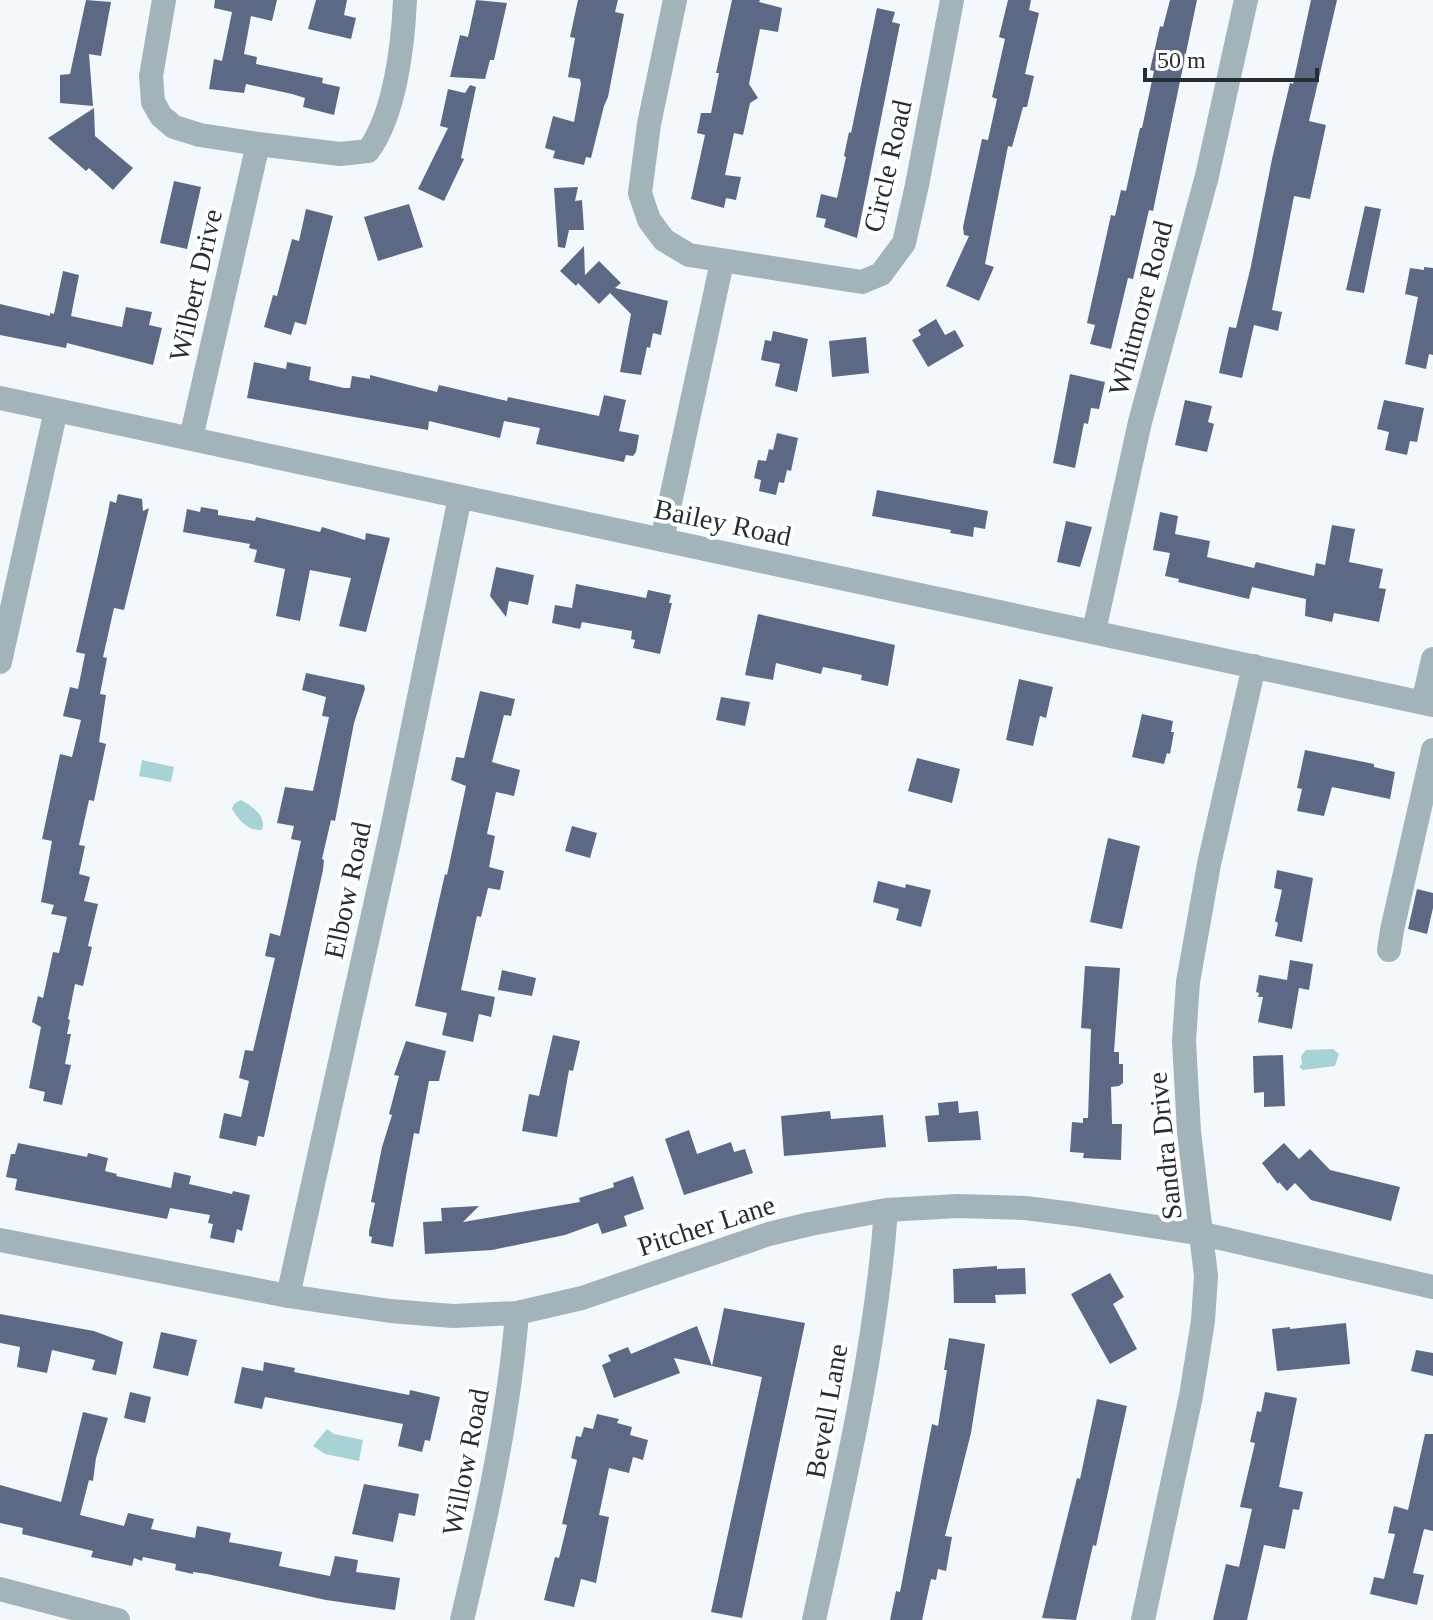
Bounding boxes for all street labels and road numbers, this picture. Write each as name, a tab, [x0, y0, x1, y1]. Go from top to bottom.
street label: Circle Road	[857, 97, 918, 235]
street label: Wilbert Drive	[163, 206, 228, 364]
street label: Whitmore Road	[1102, 217, 1179, 399]
street label: Bailey Road	[652, 493, 794, 552]
street label: Elbow Road	[318, 819, 377, 961]
street label: Sandra Drive	[1141, 1070, 1188, 1221]
street label: Pitcher Lane	[634, 1189, 779, 1262]
street label: Bevell Lane	[799, 1341, 854, 1481]
street label: Willow Road	[436, 1386, 495, 1538]

